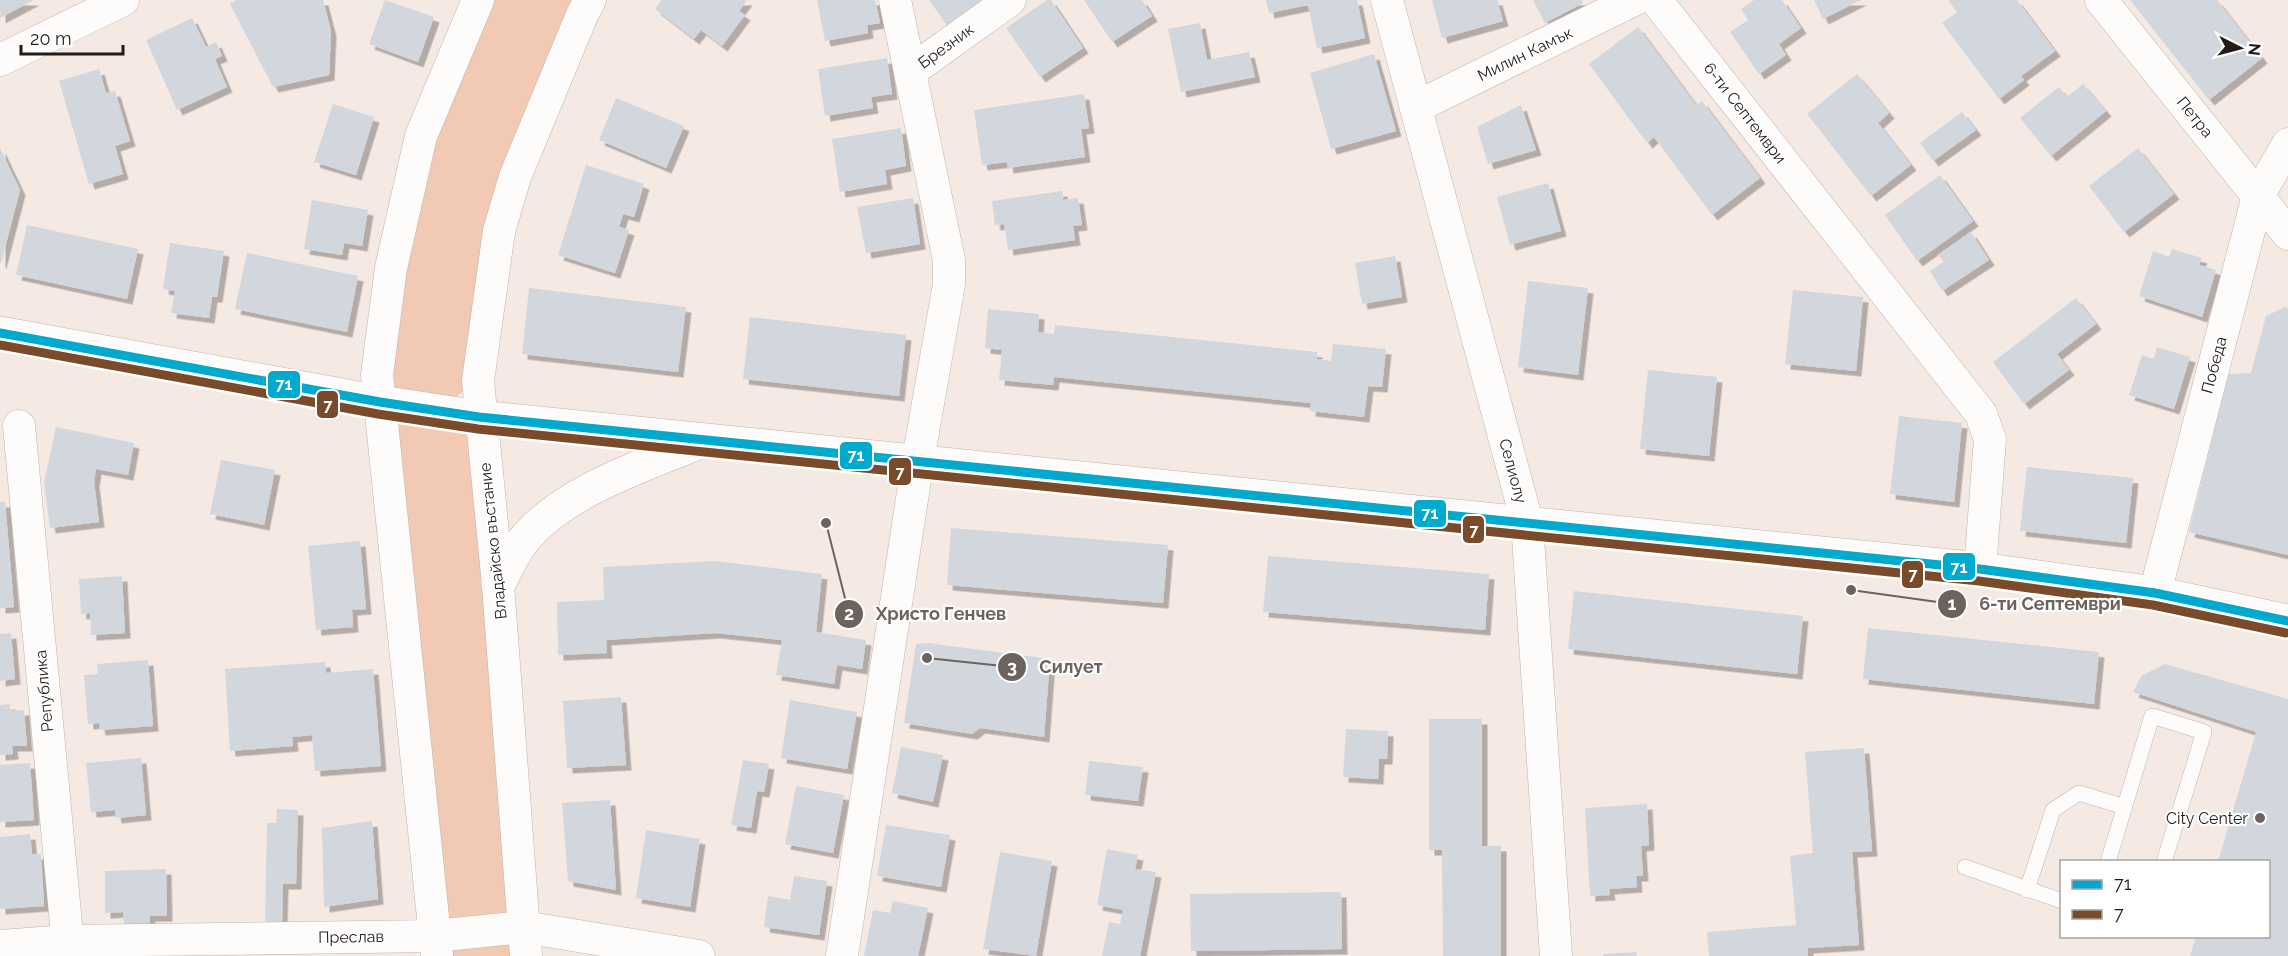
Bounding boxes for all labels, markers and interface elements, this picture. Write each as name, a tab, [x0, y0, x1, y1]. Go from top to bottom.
scale bar	[21, 18, 123, 56]
north arrow	[2210, 18, 2270, 78]
street label: Брезник	[914, 19, 978, 73]
street label: Милин Камък	[1474, 23, 1576, 85]
text: 20 m	[30, 28, 72, 49]
text: N	[2244, 42, 2265, 57]
street label: 6-ти Септември	[1700, 59, 1790, 167]
street label: Петра	[2173, 93, 2217, 141]
street label: Победа	[2197, 334, 2231, 396]
line badge: 71	[267, 370, 301, 399]
text: 71	[276, 375, 293, 394]
line badge: 7	[316, 390, 339, 419]
text: 7	[324, 396, 333, 415]
street label: Селиолу	[1495, 437, 1531, 506]
line badge: 71	[839, 441, 873, 470]
text: 71	[848, 446, 865, 465]
line badge: 7	[888, 457, 912, 486]
street label: Владайско въстание	[475, 462, 511, 620]
text: 7	[896, 463, 905, 482]
line badge: 71	[1413, 499, 1447, 528]
text: 71	[1422, 504, 1439, 523]
line badge: 7	[1462, 515, 1485, 544]
text: 7	[1470, 521, 1479, 540]
line badge: 71	[1942, 552, 1976, 581]
text: 71	[1951, 558, 1968, 577]
line badge: 7	[1901, 560, 1924, 589]
text: 7	[1909, 565, 1918, 584]
callout: 6-ти Септември	[1937, 586, 2133, 622]
text: 1	[1948, 593, 1957, 614]
text: 6-ти Септември	[1979, 593, 2121, 614]
callout: Христо Генчев	[834, 596, 1018, 632]
text: 2	[844, 603, 854, 624]
text: Христо Генчев	[875, 603, 1006, 624]
street label: Република	[31, 649, 57, 733]
callout: Силует	[997, 649, 1114, 685]
text: 3	[1007, 656, 1017, 677]
text: Силует	[1039, 656, 1103, 677]
place label: City Center	[2166, 809, 2248, 828]
marker: City Center	[2253, 811, 2267, 825]
legend	[2060, 860, 2270, 938]
text: 71	[2114, 873, 2132, 894]
text: 7	[2114, 903, 2124, 924]
street label: Преслав	[318, 927, 384, 947]

